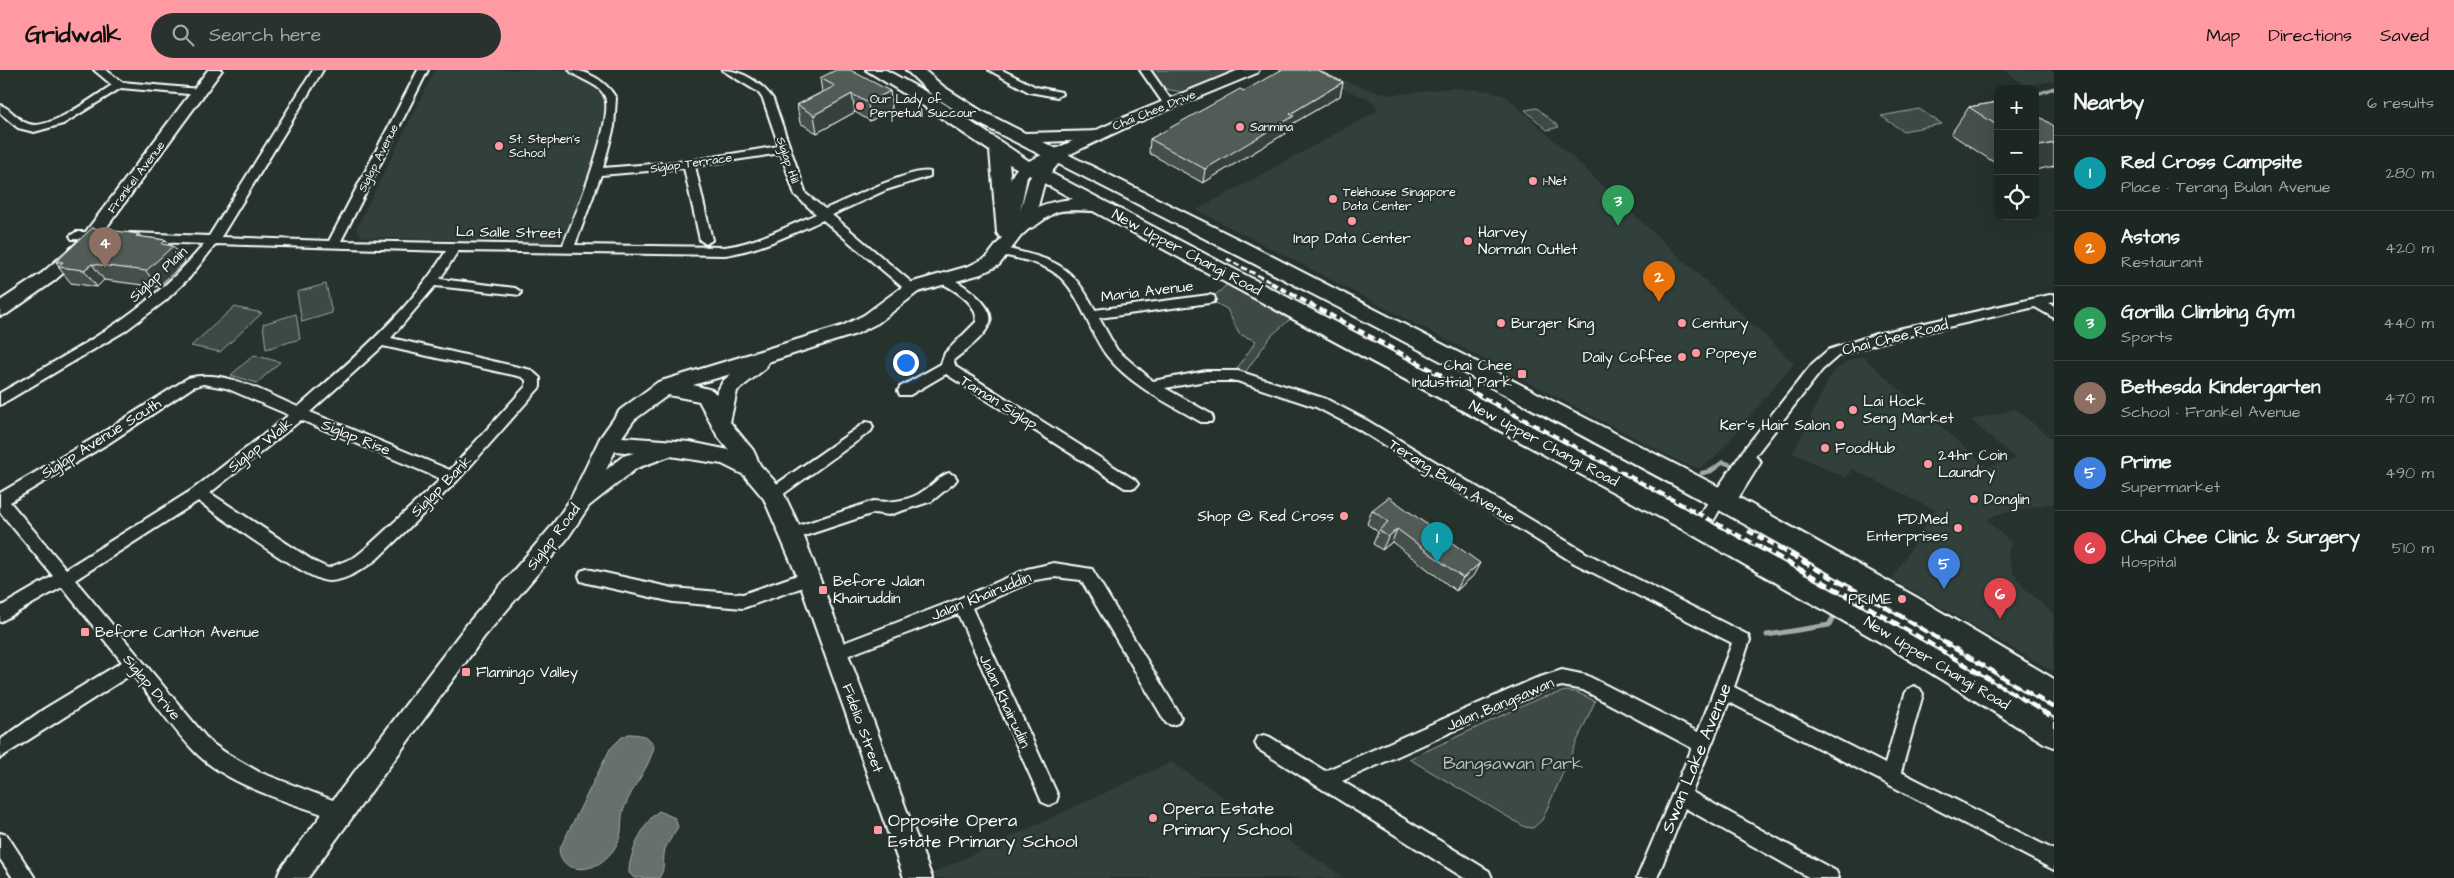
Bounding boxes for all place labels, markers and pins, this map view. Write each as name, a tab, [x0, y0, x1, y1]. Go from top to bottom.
place label: Our Lady of Perpetual Succour	[870, 91, 977, 122]
marker: Our Lady of Perpetual Succour	[854, 100, 866, 112]
place label: Sanmina	[1250, 119, 1293, 136]
marker: Sanmina	[1234, 121, 1246, 133]
place label: St. Stephen's School	[509, 131, 580, 162]
marker: St. Stephen's School	[493, 140, 505, 152]
place label: 1-Net	[1543, 173, 1567, 190]
marker: 1-Net	[1527, 175, 1539, 187]
place label: Telehouse Singapore Data Center	[1343, 184, 1456, 215]
pin: 3	[1602, 185, 1634, 226]
marker: Telehouse Singapore Data Center	[1327, 193, 1339, 205]
marker: Inap Data Center	[1346, 215, 1358, 227]
place label: Harvey Norman Outlet	[1478, 222, 1577, 260]
pin: 4	[89, 227, 121, 268]
place label: Inap Data Center	[1293, 228, 1411, 249]
marker: Harvey Norman Outlet	[1462, 235, 1474, 247]
pin: 2	[1643, 261, 1675, 302]
place label: Burger King	[1511, 313, 1595, 335]
place label: Century	[1692, 313, 1748, 335]
marker: Burger King	[1495, 317, 1507, 329]
marker: Century	[1676, 317, 1688, 329]
place label: Popeye	[1706, 343, 1757, 365]
place label: Daily Coffee	[1583, 347, 1672, 369]
marker: Popeye	[1690, 347, 1702, 359]
marker: Daily Coffee	[1676, 351, 1688, 363]
place label: Chai Chee Industrial Park	[1412, 355, 1512, 393]
marker: Chai Chee Industrial Park	[1516, 368, 1528, 380]
place label: Lai Hock Seng Market	[1863, 391, 1954, 430]
marker: Lai Hock Seng Market	[1847, 404, 1859, 416]
place label: Ker’s Hair Salon	[1720, 415, 1830, 436]
marker: Ker’s Hair Salon	[1834, 419, 1846, 431]
place label: FoodHub	[1835, 438, 1896, 459]
marker: FoodHub	[1819, 442, 1831, 454]
place label: 24hr Coin Laundry	[1938, 445, 2008, 484]
marker: 24hr Coin Laundry	[1922, 458, 1934, 470]
place label: Donglin	[1984, 489, 2030, 511]
marker: Donglin	[1968, 493, 1980, 505]
place label: Shop @ Red Cross	[1198, 506, 1334, 527]
place label: FD.Med Enterprises	[1867, 509, 1948, 547]
marker: Shop @ Red Cross	[1338, 510, 1350, 522]
pin: 1	[1421, 522, 1453, 563]
marker: FD.Med Enterprises	[1952, 522, 1964, 534]
pin: 5	[1928, 548, 1960, 589]
place label: Before Jalan Khairuddin	[833, 571, 925, 609]
pin: 6	[1984, 578, 2016, 619]
marker: Before Jalan Khairuddin	[817, 584, 829, 596]
place label: PRIME	[1848, 589, 1892, 610]
marker: PRIME	[1896, 593, 1908, 605]
place label: Before Carlton Avenue	[95, 622, 259, 643]
marker: Before Carlton Avenue	[79, 626, 91, 638]
place label: Flamingo Valley	[476, 662, 578, 684]
marker: Flamingo Valley	[460, 666, 472, 678]
place label: Opera Estate Primary School	[1163, 796, 1292, 843]
place label: Opposite Opera Estate Primary School	[888, 808, 1078, 855]
marker: Opera Estate Primary School	[1147, 812, 1159, 824]
marker: Opposite Opera Estate Primary School	[872, 824, 884, 836]

